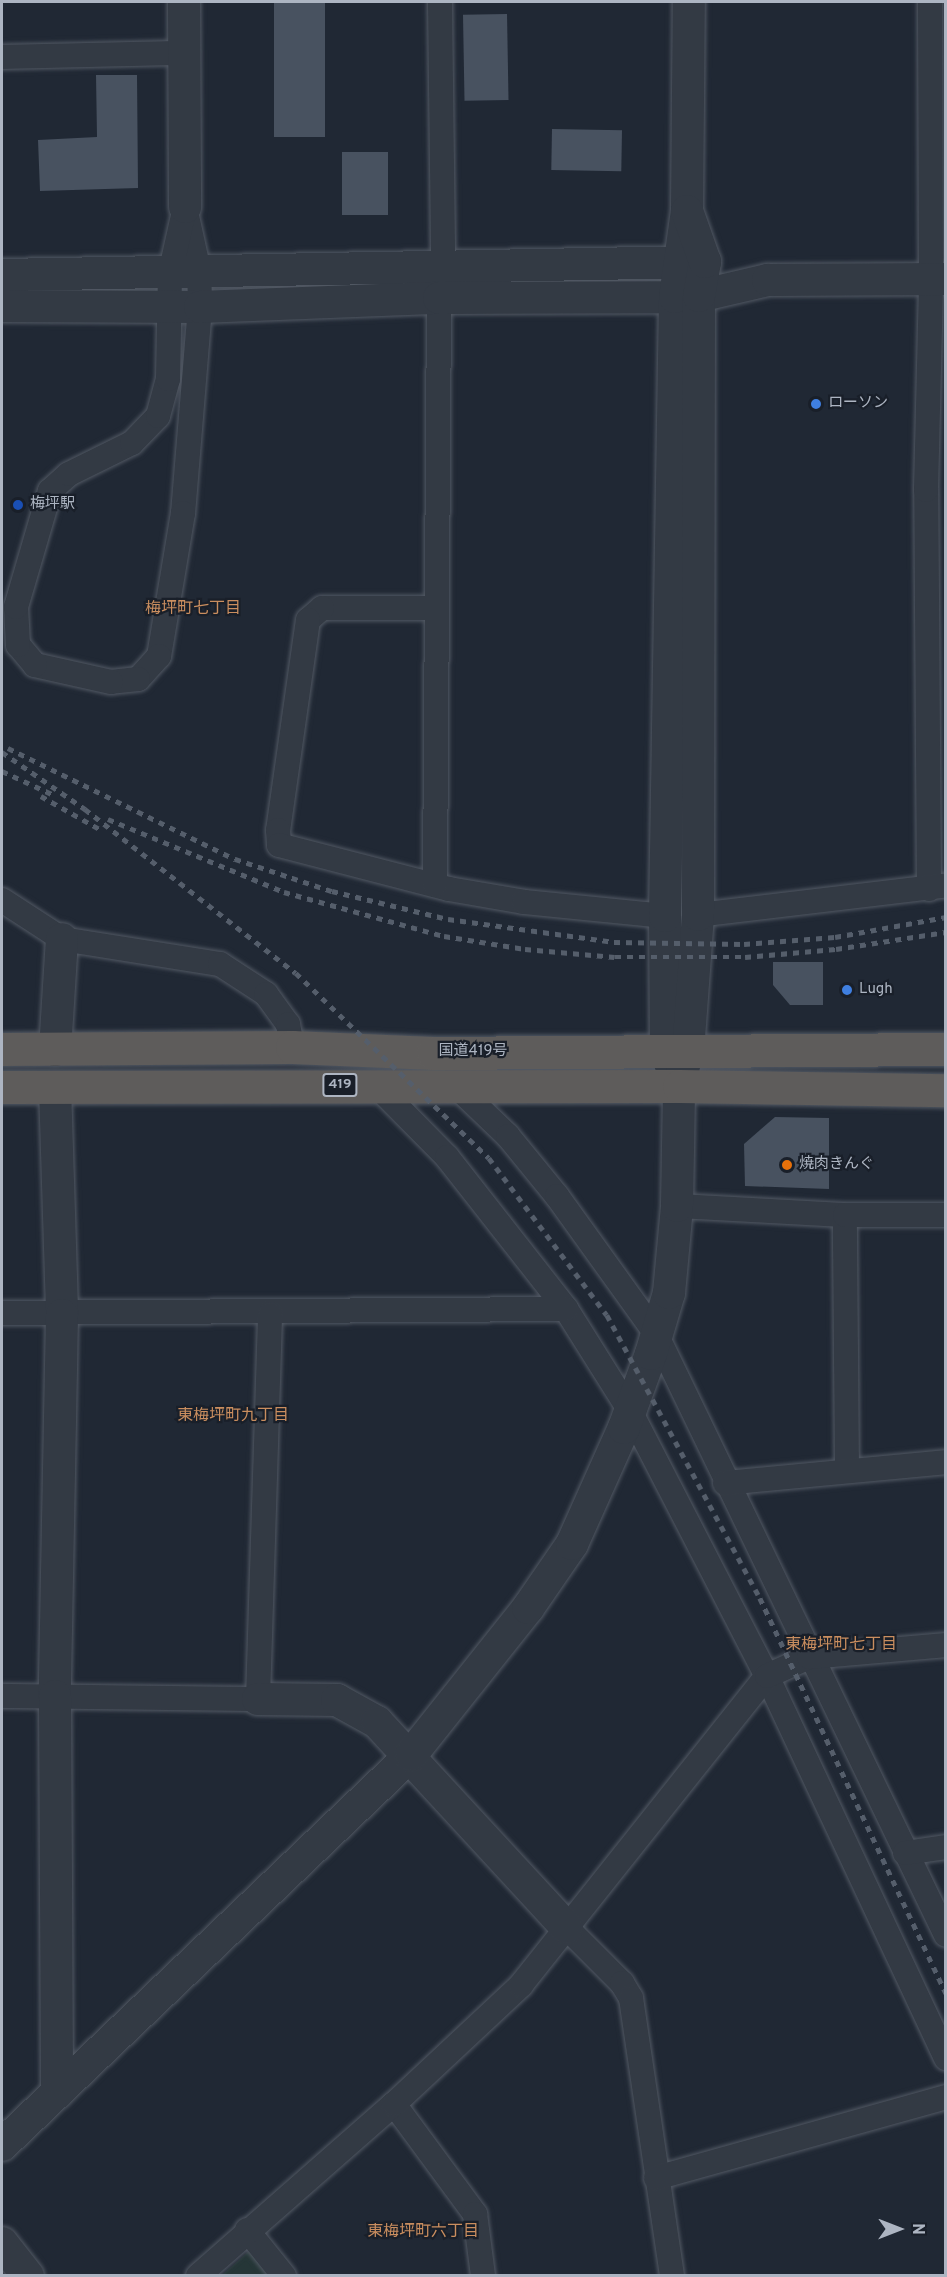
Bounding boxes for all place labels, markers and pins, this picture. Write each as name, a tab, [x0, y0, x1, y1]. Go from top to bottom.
place label: ローソン	[828, 395, 888, 413]
marker: ローソン	[809, 397, 823, 411]
place label: 梅坪駅	[30, 496, 75, 514]
marker: 梅坪駅	[11, 498, 25, 512]
place label: Lugh	[859, 981, 893, 999]
marker: Lugh	[840, 983, 854, 997]
place label: 焼肉きんぐ	[799, 1156, 874, 1174]
marker: 焼肉きんぐ	[780, 1158, 794, 1172]

